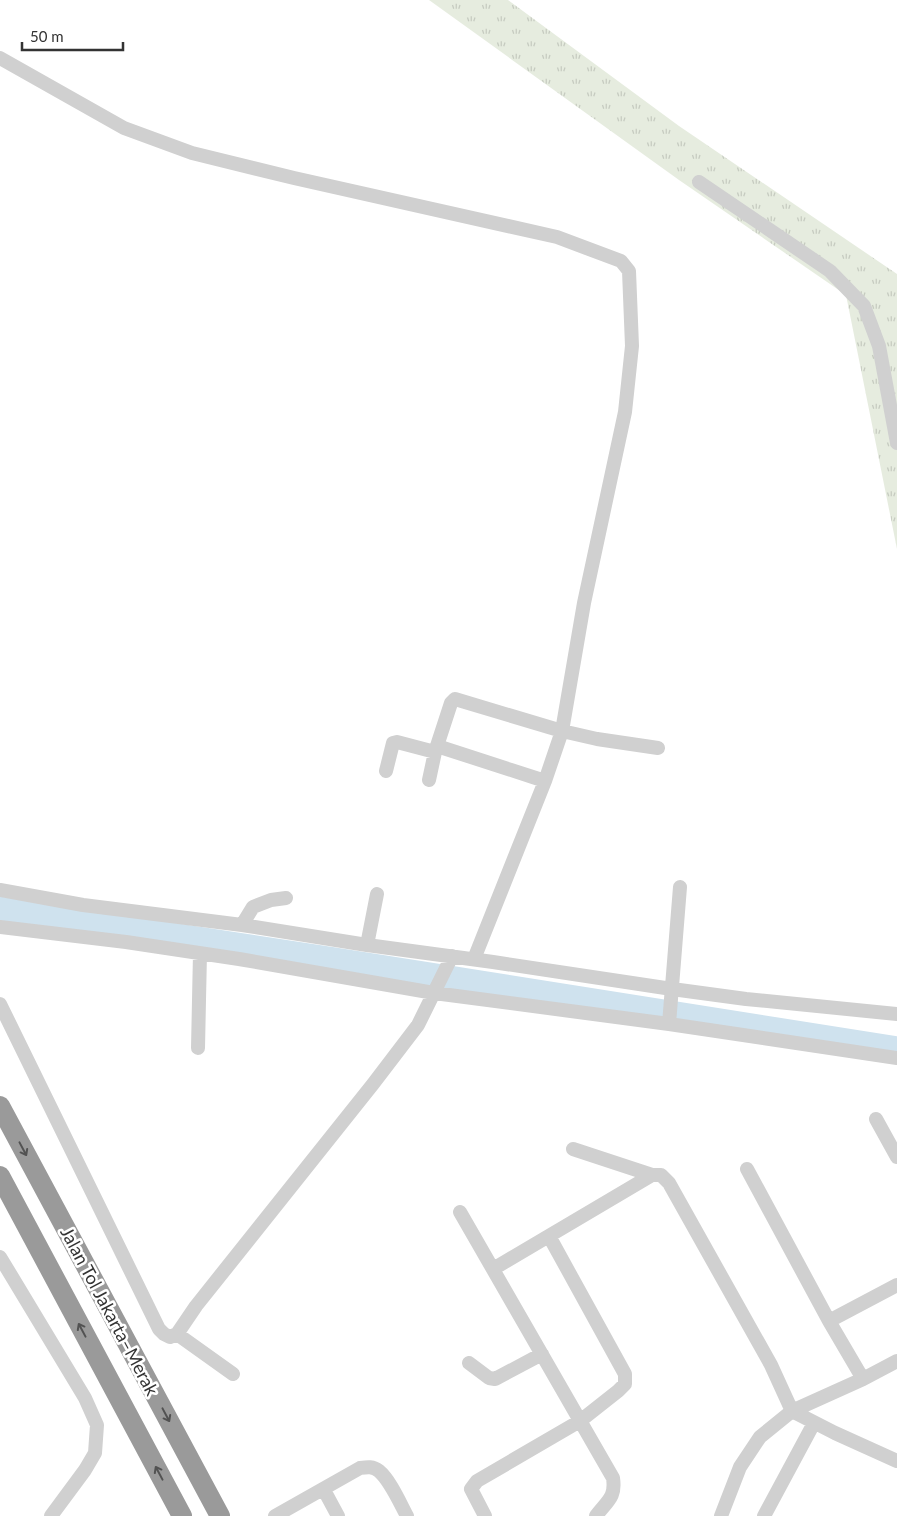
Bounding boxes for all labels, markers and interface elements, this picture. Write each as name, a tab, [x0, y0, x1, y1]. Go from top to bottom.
scale bar	[22, 20, 124, 52]
text: 50 m	[30, 27, 64, 45]
one-way arrow	[18, 1141, 28, 1156]
street label: Jalan Tol Jakarta–Merak	[56, 1223, 164, 1400]
one-way arrow	[77, 1323, 87, 1338]
one-way arrow	[162, 1407, 171, 1422]
one-way arrow	[154, 1466, 163, 1481]

